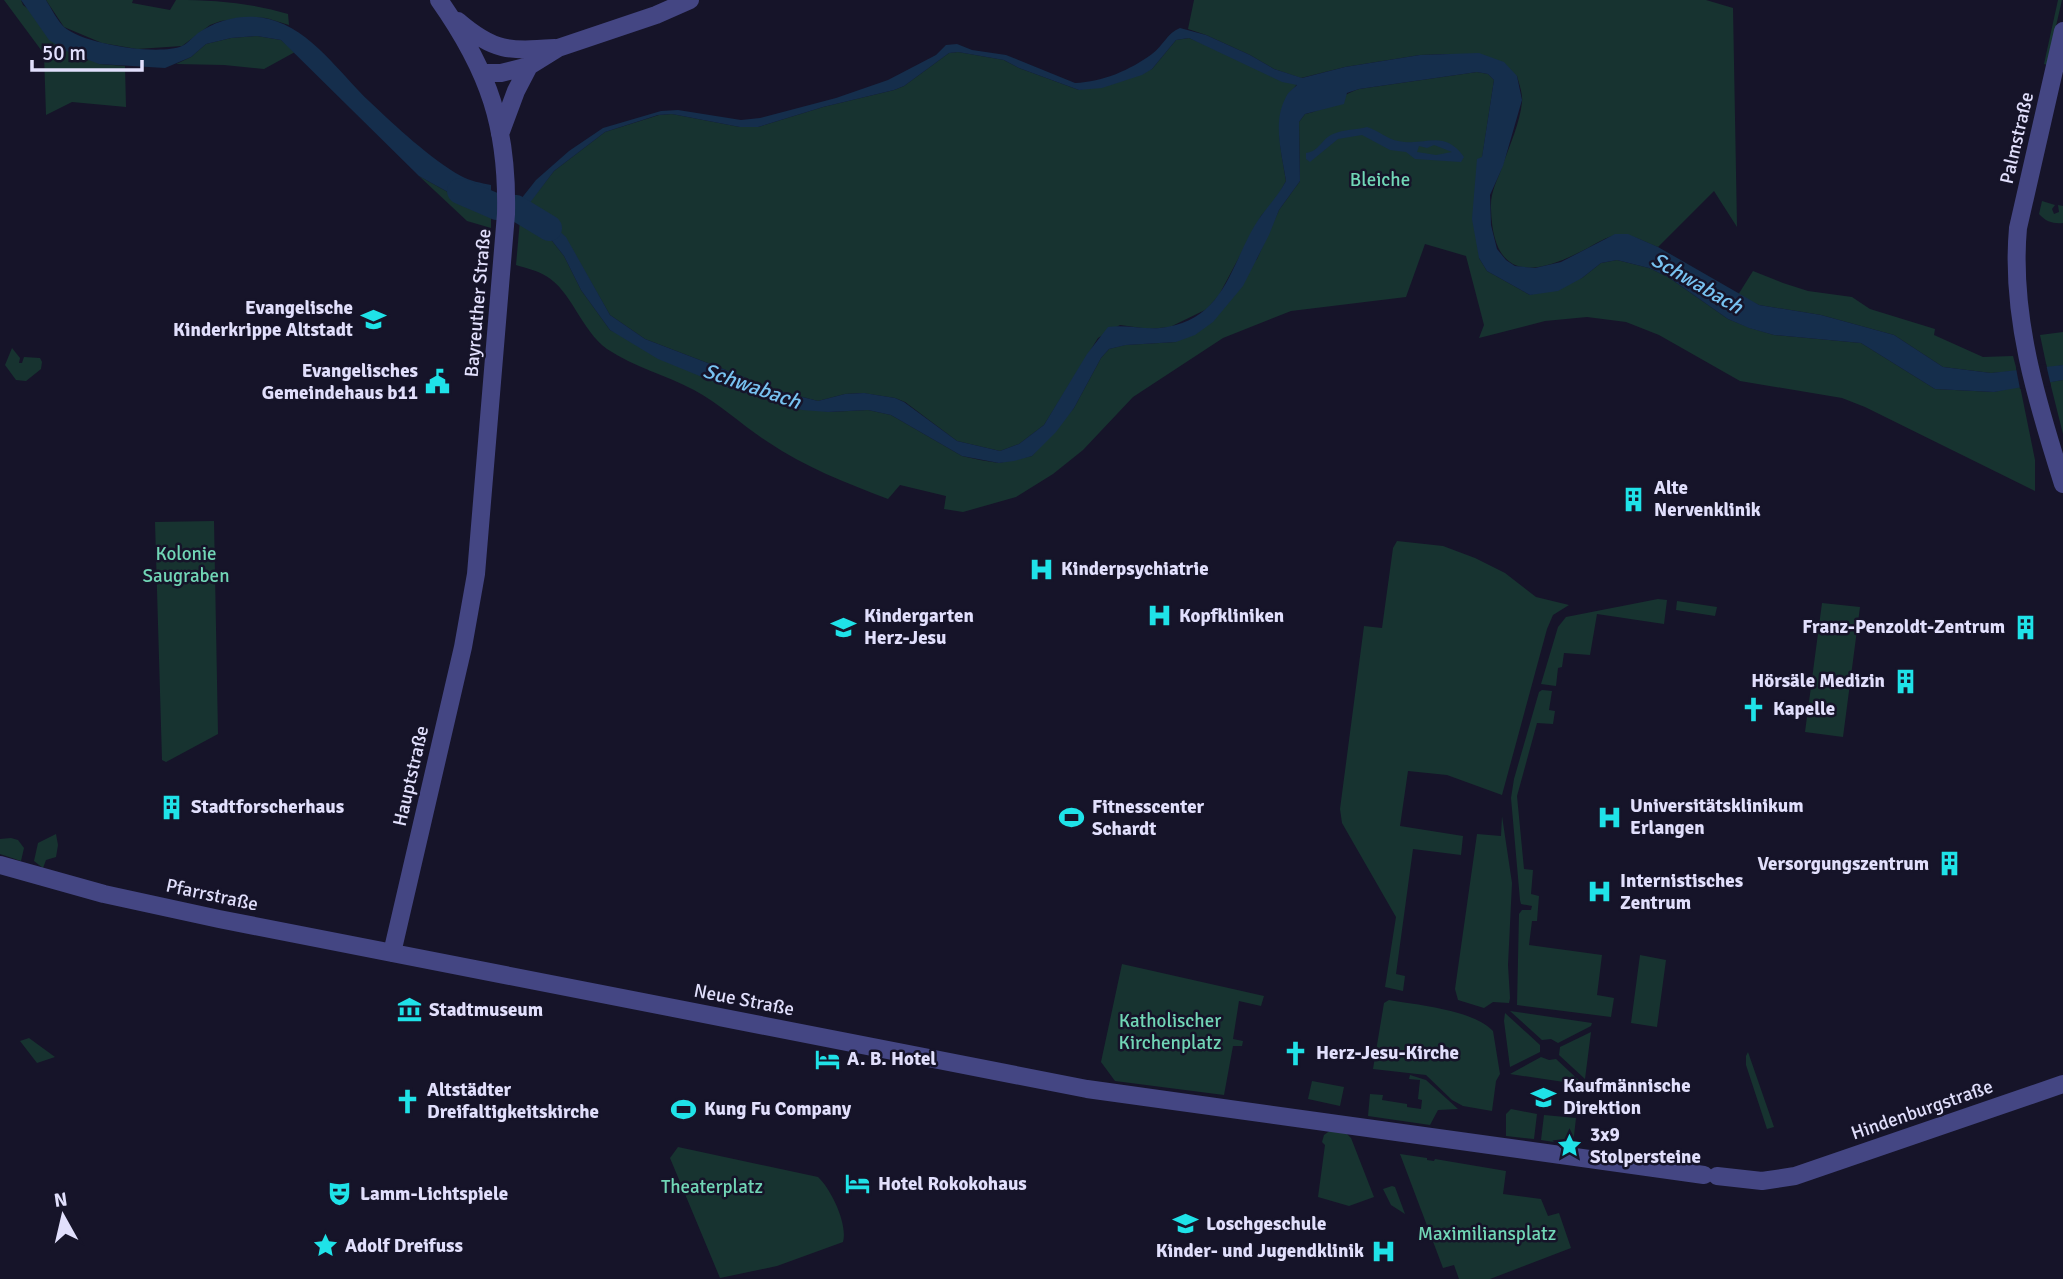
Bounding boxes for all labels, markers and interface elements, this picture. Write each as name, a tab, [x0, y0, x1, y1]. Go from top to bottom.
scale bar	[32, 28, 142, 72]
text: 50 m	[42, 40, 86, 66]
street label: Palmstraße	[1995, 90, 2039, 186]
park label: Bleiche	[1350, 168, 1410, 192]
street label: Bayreuther Straße	[460, 228, 496, 378]
water label: Schwabach	[1647, 246, 1748, 320]
place label: Evangelische Kinderkrippe Altstadt	[173, 296, 353, 342]
school or university icon: Evangelische Kinderkrippe Altstadt	[359, 305, 387, 333]
water label: Schwabach	[700, 357, 805, 415]
place label: Evangelisches Gemeindehaus b11	[262, 359, 418, 405]
public building icon: Evangelisches Gemeindehaus b11	[424, 368, 452, 396]
place label: Alte Nervenklinik	[1654, 476, 1761, 522]
building icon: Alte Nervenklinik	[1620, 485, 1648, 513]
park label: Kolonie Saugraben	[143, 542, 230, 588]
hospital icon: Kinderpsychiatrie	[1027, 555, 1055, 583]
place label: Kinderpsychiatrie	[1061, 557, 1209, 581]
hospital icon: Kopfkliniken	[1145, 602, 1173, 630]
place label: Kindergarten Herz-Jesu	[864, 604, 974, 650]
place label: Kopfkliniken	[1179, 604, 1284, 628]
school or university icon: Kindergarten Herz-Jesu	[830, 613, 858, 641]
building icon: Franz-Penzoldt-Zentrum	[2011, 613, 2039, 641]
place label: Franz-Penzoldt-Zentrum	[1802, 615, 2005, 639]
building icon: Hörsäle Medizin	[1891, 667, 1919, 695]
place label: Hörsäle Medizin	[1751, 669, 1885, 693]
church icon: Kapelle	[1739, 695, 1767, 723]
place label: Kapelle	[1773, 697, 1835, 721]
street label: Hauptstraße	[388, 723, 434, 829]
building icon: Stadtforscherhaus	[157, 793, 185, 821]
place label: Universitätsklinikum Erlangen	[1630, 794, 1804, 840]
place label: Stadtforscherhaus	[191, 795, 344, 819]
place label: Fitnesscenter Schardt	[1092, 795, 1205, 841]
hospital icon: Universitätsklinikum Erlangen	[1596, 803, 1624, 831]
sports icon: Fitnesscenter Schardt	[1058, 804, 1086, 832]
building icon: Versorgungszentrum	[1935, 850, 1963, 878]
place label: Versorgungszentrum	[1757, 852, 1929, 876]
place label: Internistisches Zentrum	[1620, 869, 1743, 915]
street label: Pfarrstraße	[164, 874, 260, 916]
hospital icon: Internistisches Zentrum	[1586, 878, 1614, 906]
street label: Neue Straße	[692, 979, 796, 1021]
museum icon: Stadtmuseum	[395, 996, 423, 1024]
place label: Stadtmuseum	[429, 998, 543, 1022]
park label: Katholischer Kirchenplatz	[1119, 1009, 1221, 1055]
church icon: Herz-Jesu-Kirche	[1282, 1039, 1310, 1067]
place label: Herz-Jesu-Kirche	[1316, 1041, 1459, 1065]
hotel icon: A. B. Hotel	[813, 1045, 841, 1073]
place label: A. B. Hotel	[847, 1047, 936, 1071]
place label: Kaufmännische Direktion	[1563, 1074, 1691, 1120]
street label: Hindenburgstraße	[1848, 1074, 1996, 1146]
place label: Altstädter Dreifaltigkeitskirche	[427, 1078, 599, 1124]
school or university icon: Kaufmännische Direktion	[1529, 1083, 1557, 1111]
church icon: Altstädter Dreifaltigkeitskirche	[393, 1087, 421, 1115]
sports icon: Kung Fu Company	[670, 1095, 698, 1123]
place label: Kung Fu Company	[704, 1097, 852, 1121]
place label: 3x9 Stolpersteine	[1590, 1123, 1701, 1169]
place icon: 3x9 Stolpersteine	[1556, 1132, 1584, 1160]
hotel icon: Hotel Rokokohaus	[844, 1170, 872, 1198]
place label: Hotel Rokokohaus	[878, 1172, 1027, 1196]
park label: Theaterplatz	[661, 1175, 763, 1199]
theatre icon: Lamm-Lichtspiele	[326, 1180, 354, 1208]
north arrow	[28, 1181, 98, 1251]
place label: Lamm-Lichtspiele	[360, 1182, 508, 1206]
text: N	[53, 1187, 69, 1213]
school or university icon: Loschgeschule	[1172, 1210, 1200, 1238]
place label: Loschgeschule	[1206, 1212, 1326, 1236]
park label: Maximiliansplatz	[1418, 1222, 1556, 1246]
place icon: Adolf Dreifuss	[311, 1232, 339, 1260]
place label: Adolf Dreifuss	[345, 1234, 463, 1258]
hospital icon: Kinder- und Jugendklinik	[1370, 1237, 1398, 1265]
place label: Kinder- und Jugendklinik	[1156, 1239, 1364, 1263]

